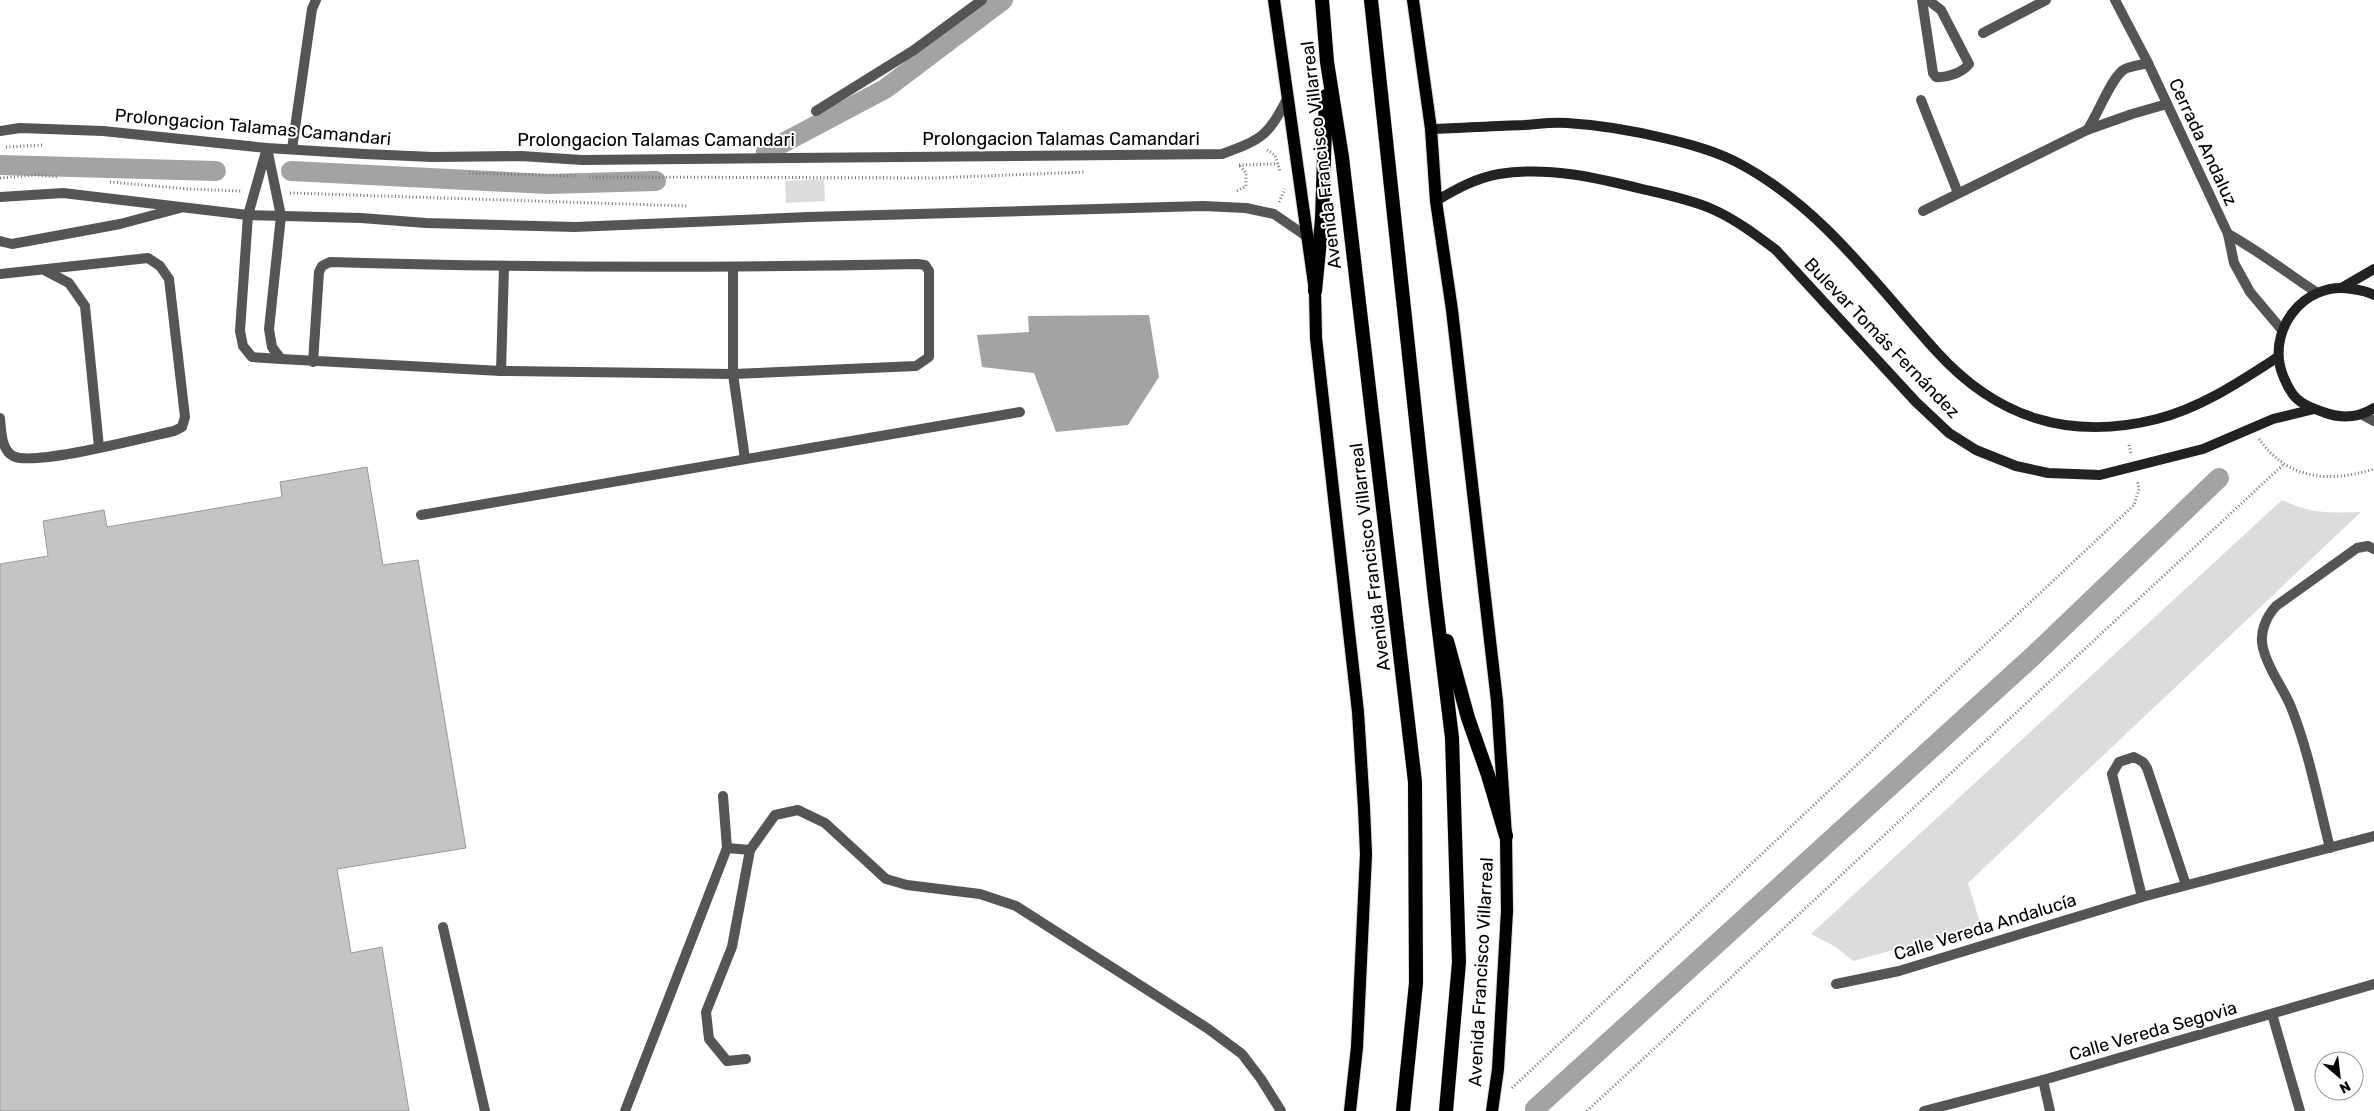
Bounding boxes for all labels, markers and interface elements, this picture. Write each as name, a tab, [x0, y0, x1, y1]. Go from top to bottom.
street label: Avenida Francisco Villarreal	[1296, 40, 1346, 270]
street label: Cerrada Andaluz	[2164, 75, 2242, 209]
street label: Prolongacion Talamas Camandari	[114, 104, 392, 150]
street label: Prolongacion Talamas Camandari	[922, 128, 1200, 150]
street label: Prolongacion Talamas Camandari	[517, 129, 795, 151]
street label: Bulevar Tomás Fernández	[1800, 253, 1964, 423]
street label: Avenida Francisco Villarreal	[1345, 442, 1395, 672]
street label: Avenida Francisco Villarreal	[1464, 857, 1498, 1087]
street label: Calle Vereda Andalucía	[1891, 889, 2079, 965]
street label: Calle Vereda Segovia	[2066, 996, 2240, 1066]
north arrow	[2314, 1051, 2364, 1101]
text: N	[2336, 1077, 2353, 1097]

